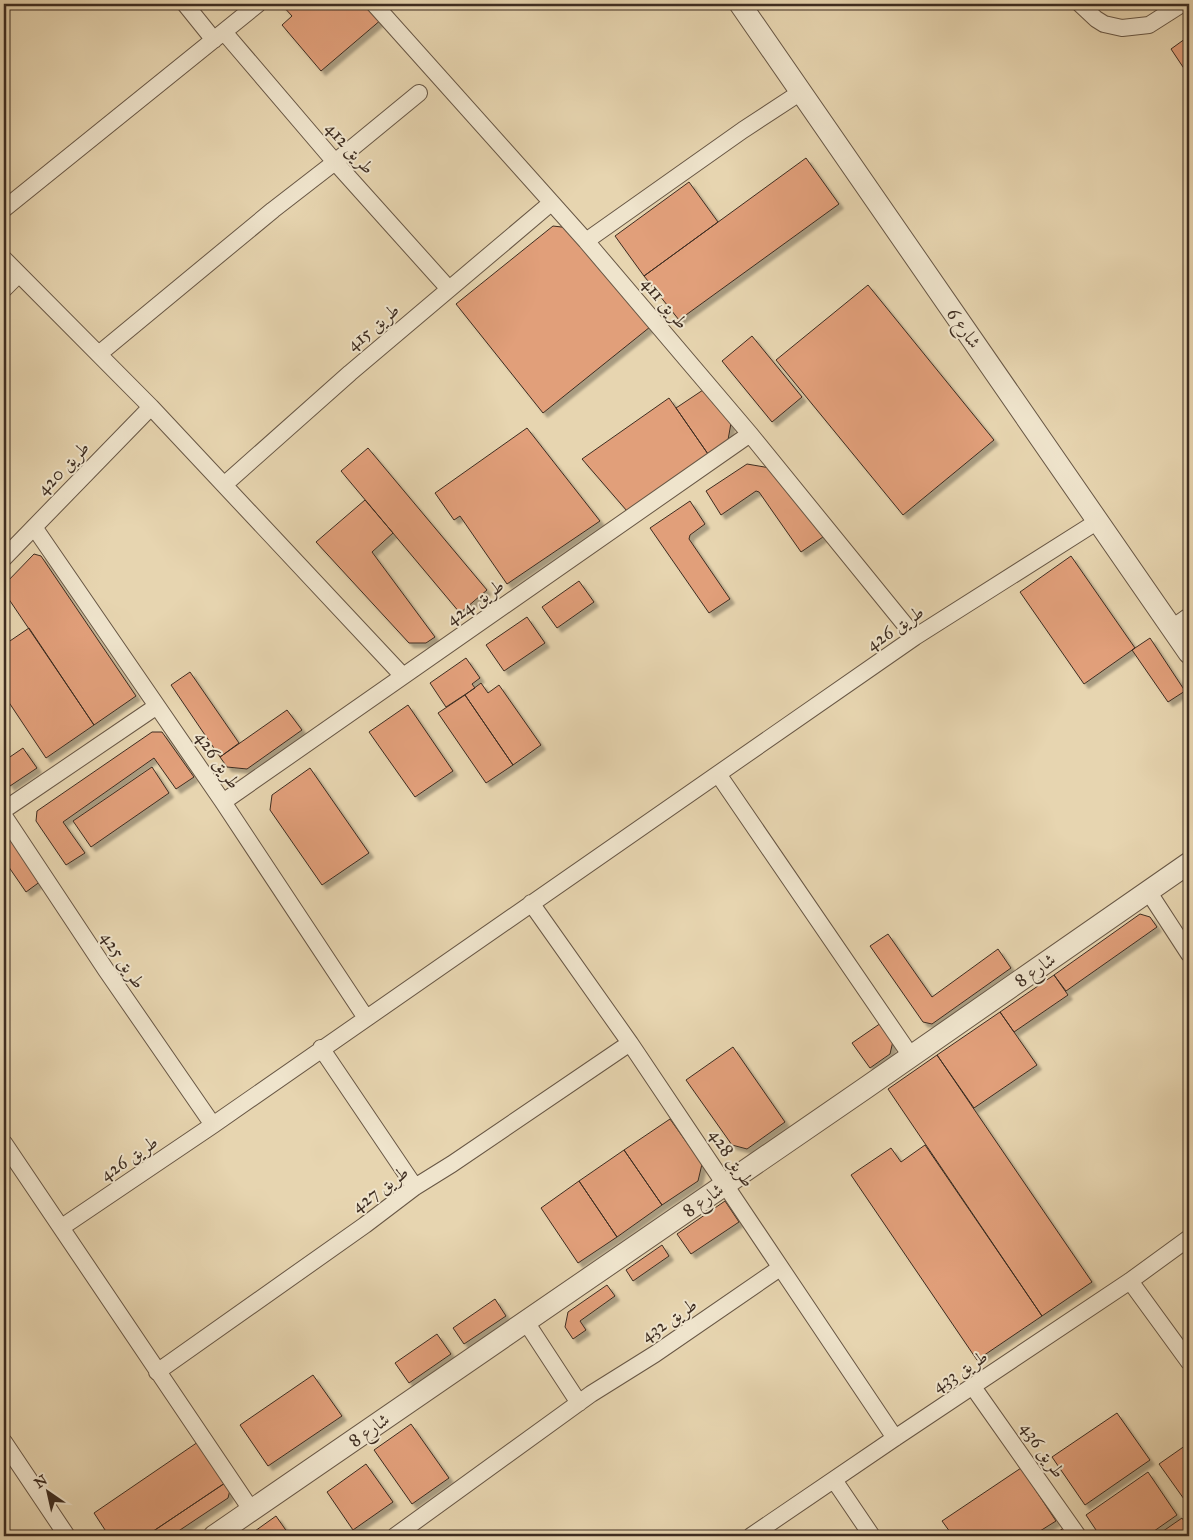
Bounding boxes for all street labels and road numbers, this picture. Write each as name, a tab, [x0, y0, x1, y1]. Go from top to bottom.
street label: طريق 412	[320, 117, 379, 179]
street label: طريق 411	[636, 273, 693, 334]
street label: طريق 415	[342, 299, 405, 356]
street label: شارع 6	[939, 304, 986, 355]
street label: طريق 420	[32, 437, 95, 500]
street label: طريق 424	[442, 574, 509, 631]
street label: طريق 426	[862, 601, 929, 656]
street label: طريق 426	[190, 727, 245, 794]
street label: طريق 425	[95, 927, 150, 993]
street label: شارع 8	[1010, 948, 1062, 995]
street label: طريق 428	[704, 1125, 759, 1192]
street label: طريق 426	[96, 1131, 163, 1186]
street label: طريق 427	[347, 1161, 413, 1218]
street label: شارع 8	[678, 1178, 730, 1225]
street label: طريق 432	[637, 1293, 702, 1348]
street label: طريق 433	[928, 1345, 992, 1398]
street label: شارع 8	[344, 1408, 396, 1455]
street label: طريق 436	[1015, 1418, 1070, 1483]

